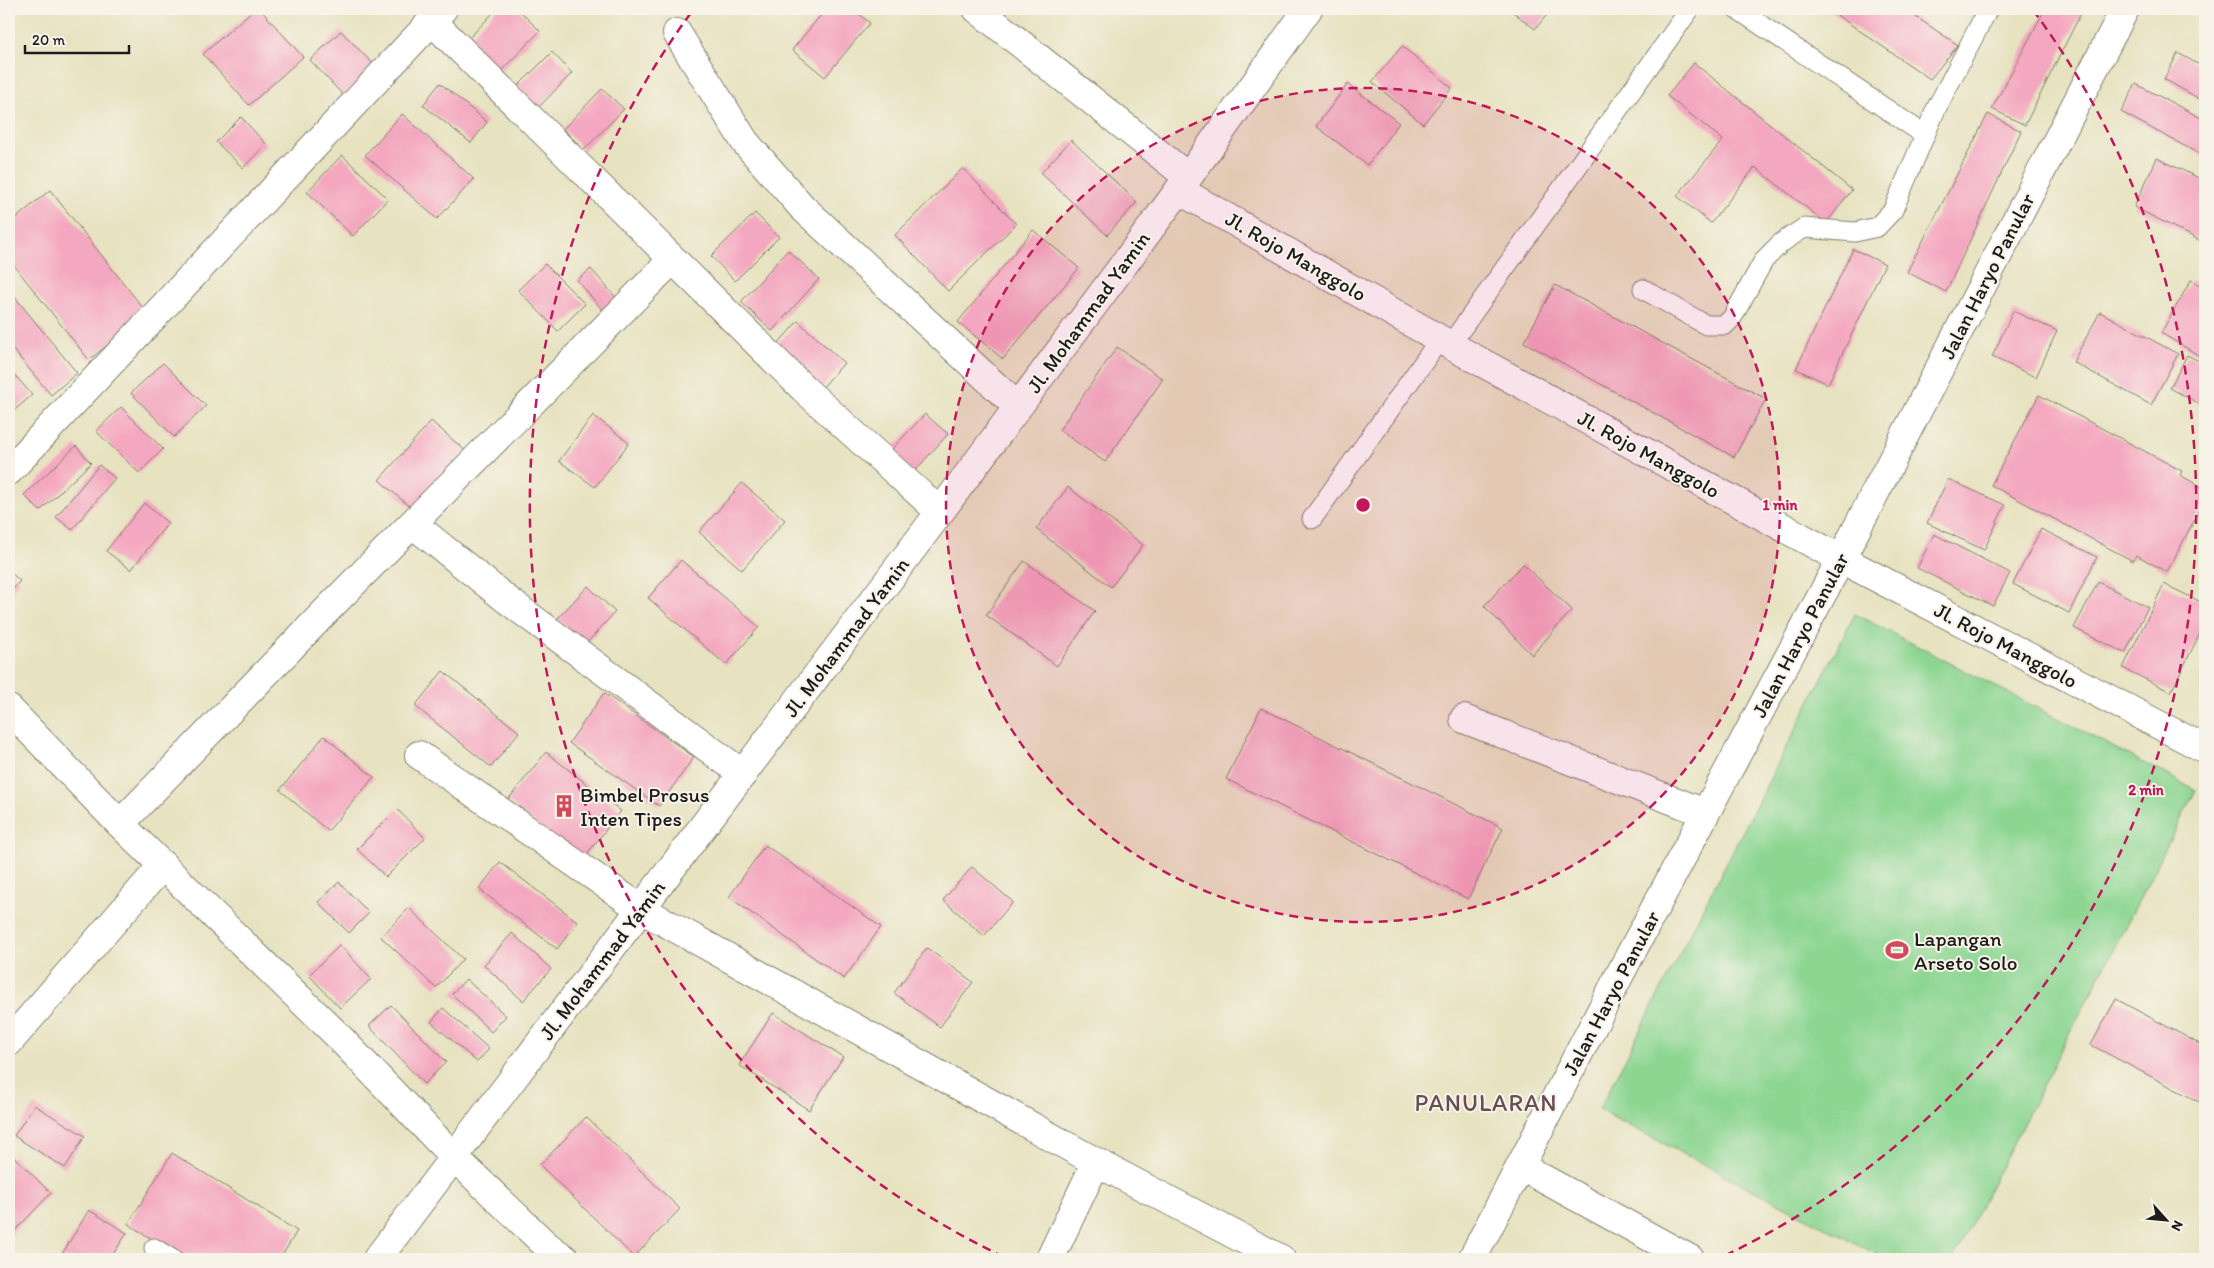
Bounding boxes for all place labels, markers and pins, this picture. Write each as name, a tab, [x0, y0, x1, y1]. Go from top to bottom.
centre of rings	[1354, 496, 1372, 514]
place label: Bimbel Prosus Inten Tipes	[580, 782, 710, 831]
building icon: Bimbel Prosus Inten Tipes	[551, 793, 577, 819]
place label: Lapangan Arseto Solo	[1914, 926, 2018, 975]
sports icon: Lapangan Arseto Solo	[1884, 937, 1910, 963]

